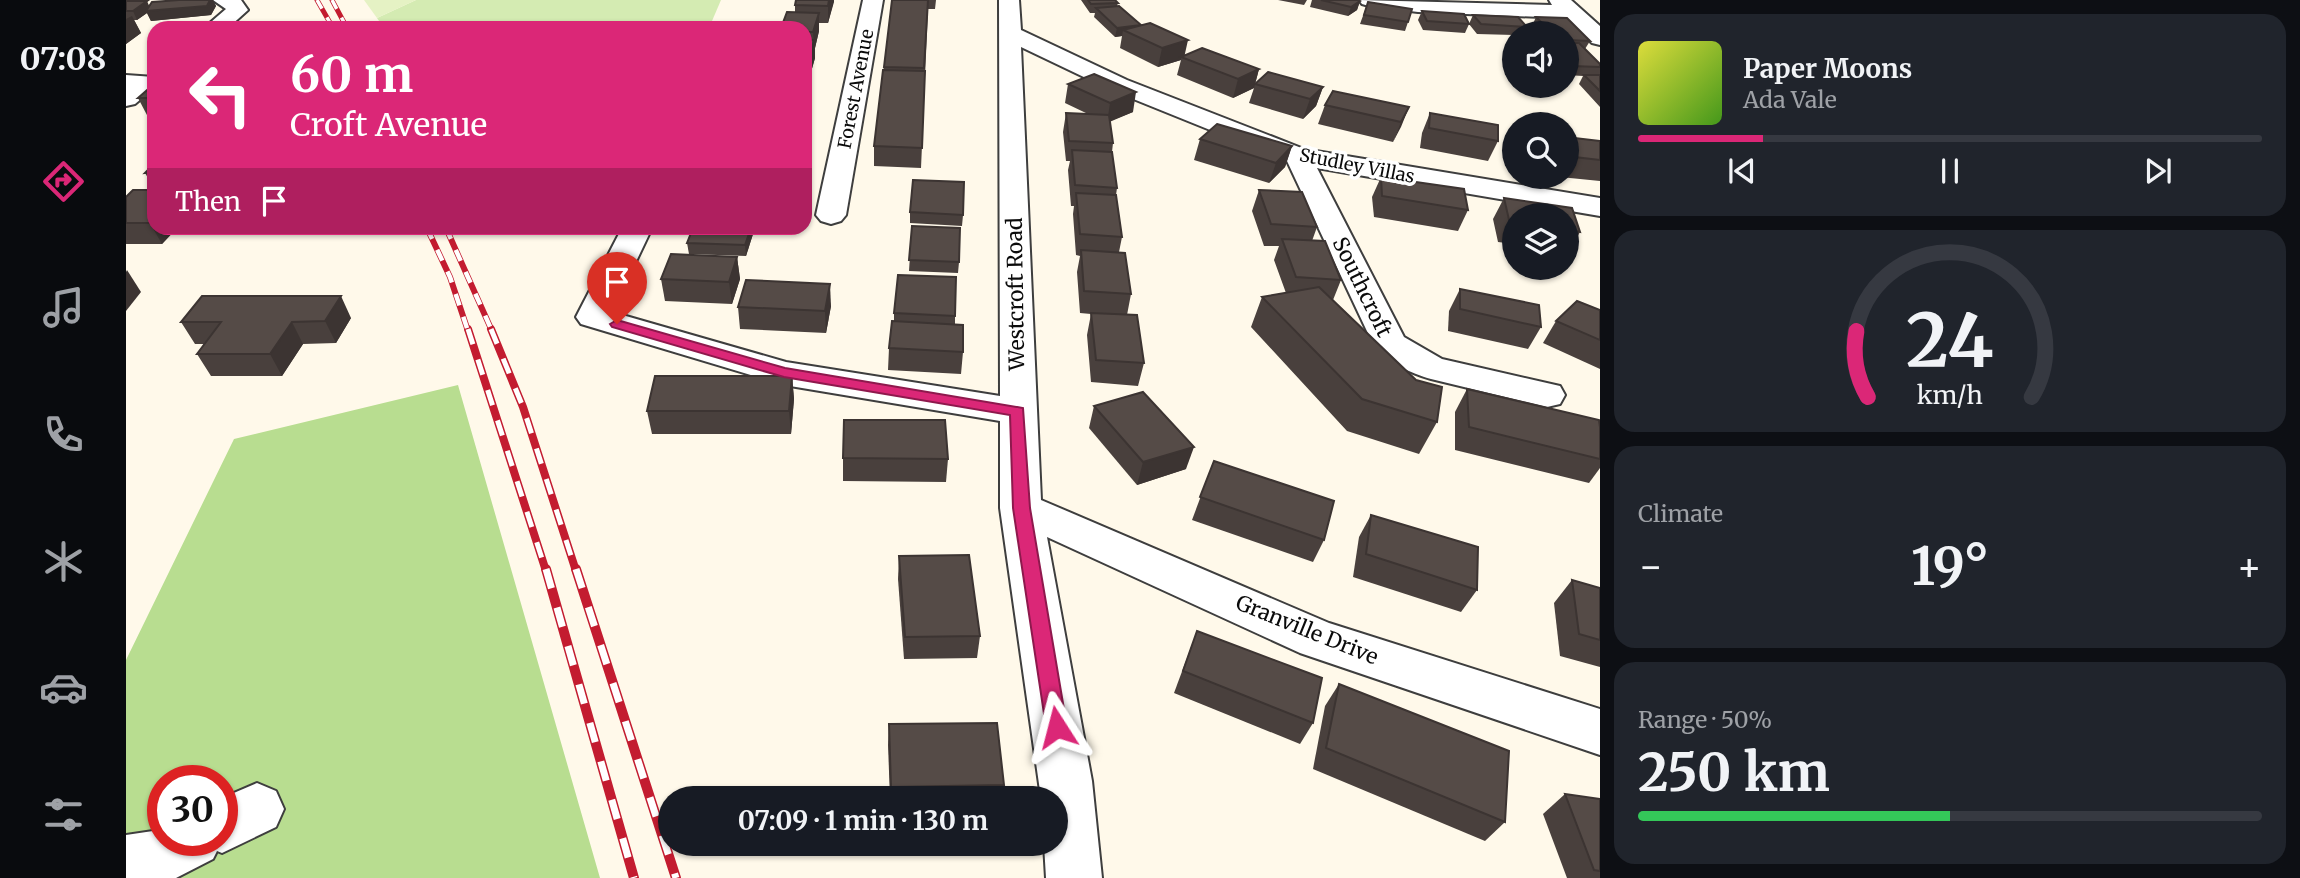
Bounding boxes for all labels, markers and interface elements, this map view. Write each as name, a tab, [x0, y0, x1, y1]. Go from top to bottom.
map controls	[1502, 21, 1579, 280]
button: sound	[1502, 21, 1579, 98]
street label: Forest Avenue	[833, 27, 878, 151]
text: 07:08	[20, 39, 106, 79]
text: 60 m	[290, 44, 413, 105]
icon: left	[175, 49, 266, 140]
text: Paper Moons	[1743, 52, 1912, 85]
text: Ada Vale	[1743, 85, 1837, 114]
text: Croft Avenue	[290, 105, 487, 145]
button: search	[1502, 112, 1579, 189]
street label: Studley Villas	[1298, 143, 1417, 188]
icon: previous	[1723, 152, 1761, 190]
icon: pause	[1931, 152, 1969, 190]
icon: next	[2139, 152, 2177, 190]
icon: directions	[39, 157, 88, 206]
icon: arrive	[255, 182, 293, 220]
text: Then	[175, 185, 241, 218]
button: layers	[1502, 203, 1579, 280]
street label: Westcroft Road	[1001, 217, 1030, 372]
street label: Southcroft	[1327, 232, 1398, 341]
pin	[587, 252, 647, 324]
icon: arrive	[598, 263, 636, 301]
icon: music	[39, 283, 88, 332]
text: 24	[1906, 295, 1994, 387]
text: km/h	[1917, 379, 1983, 411]
icon: phone	[39, 410, 88, 459]
text: Climate	[1638, 499, 1723, 528]
text: 19°	[1911, 534, 1989, 599]
icon: climate	[39, 537, 88, 586]
text: −	[1638, 543, 1663, 590]
text: +	[2237, 543, 2262, 590]
street label: Granville Drive	[1232, 589, 1382, 670]
icon: car	[39, 663, 88, 712]
position arrow	[1020, 690, 1094, 764]
text: Range · 50%	[1638, 705, 1772, 734]
text: 250 km	[1638, 740, 1830, 805]
speed limit sign: 30	[147, 765, 238, 856]
icon: filters	[39, 790, 88, 839]
text: 07:09 · 1 min · 130 m	[738, 804, 988, 837]

